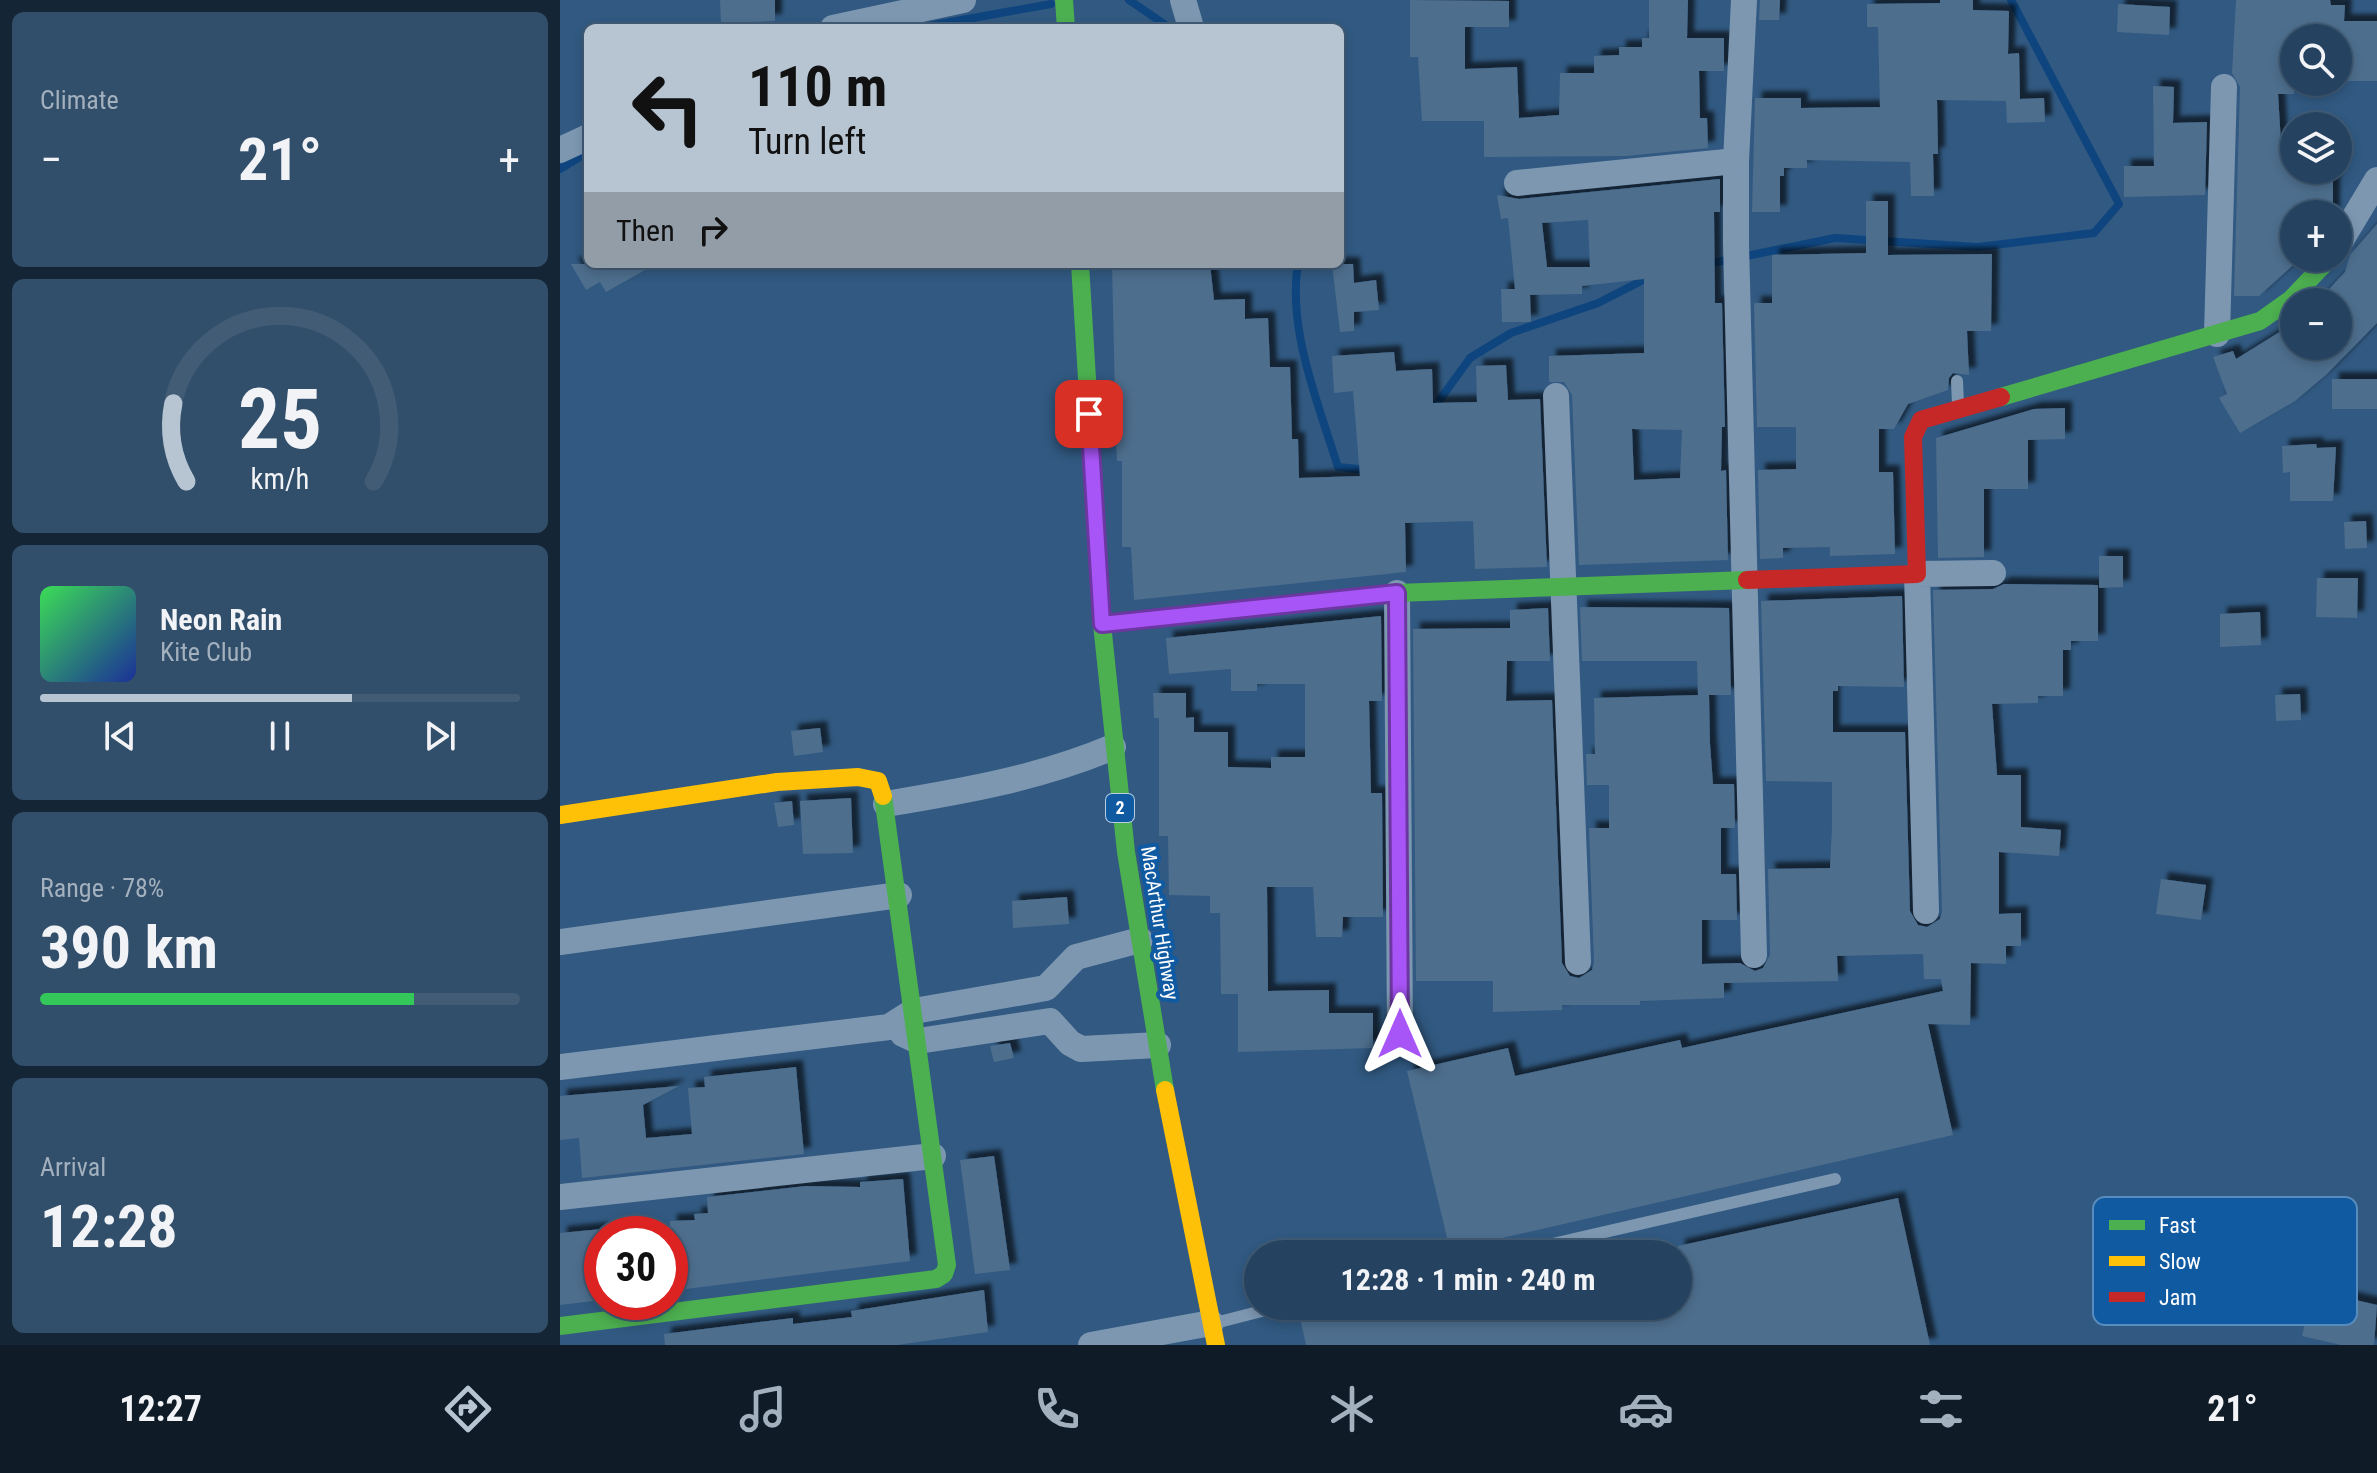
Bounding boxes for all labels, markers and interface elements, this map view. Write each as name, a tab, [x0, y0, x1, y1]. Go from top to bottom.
map controls	[2280, 24, 2352, 360]
button: search	[2280, 24, 2352, 96]
text: 110 m	[748, 54, 887, 120]
icon: left	[616, 56, 720, 160]
text: Climate	[40, 85, 119, 115]
button: layers	[2280, 112, 2352, 184]
text: Turn left	[748, 121, 866, 163]
text: 21°	[238, 124, 322, 195]
text: −	[40, 134, 62, 186]
text: +	[498, 134, 520, 186]
button: +	[2280, 200, 2352, 272]
icon: right	[691, 208, 735, 252]
text: Then	[616, 213, 675, 248]
button: −	[2280, 288, 2352, 360]
text: 25	[238, 370, 322, 467]
pin	[1055, 380, 1123, 448]
icon: arrive	[1067, 392, 1111, 436]
text: km/h	[251, 462, 309, 496]
text: Neon Rain	[160, 602, 282, 637]
text: Kite Club	[160, 637, 252, 667]
icon: previous	[98, 714, 142, 758]
icon: pause	[258, 714, 302, 758]
icon: next	[418, 714, 462, 758]
road number: 2	[1106, 794, 1134, 822]
street label: MacArthur Highway	[1136, 844, 1184, 1002]
text: Range · 78%	[40, 873, 164, 903]
text: 390 km	[40, 912, 218, 983]
position arrow	[1358, 992, 1442, 1076]
text: Arrival	[40, 1152, 106, 1182]
text: 12:28	[40, 1191, 178, 1262]
legend	[2093, 1197, 2357, 1325]
text: Fast	[2159, 1213, 2196, 1238]
speed limit sign: 30	[584, 1216, 688, 1320]
text: Slow	[2159, 1249, 2201, 1274]
text: 12:28 · 1 min · 240 m	[1341, 1262, 1595, 1297]
text: Jam	[2159, 1285, 2197, 1310]
icon: directions	[440, 1381, 496, 1437]
icon: music	[735, 1381, 791, 1437]
icon: phone	[1029, 1381, 1085, 1437]
icon: climate	[1324, 1381, 1380, 1437]
icon: car	[1618, 1381, 1674, 1437]
icon: filters	[1913, 1381, 1969, 1437]
text: 12:27	[119, 1388, 202, 1430]
text: 21°	[2207, 1388, 2258, 1430]

